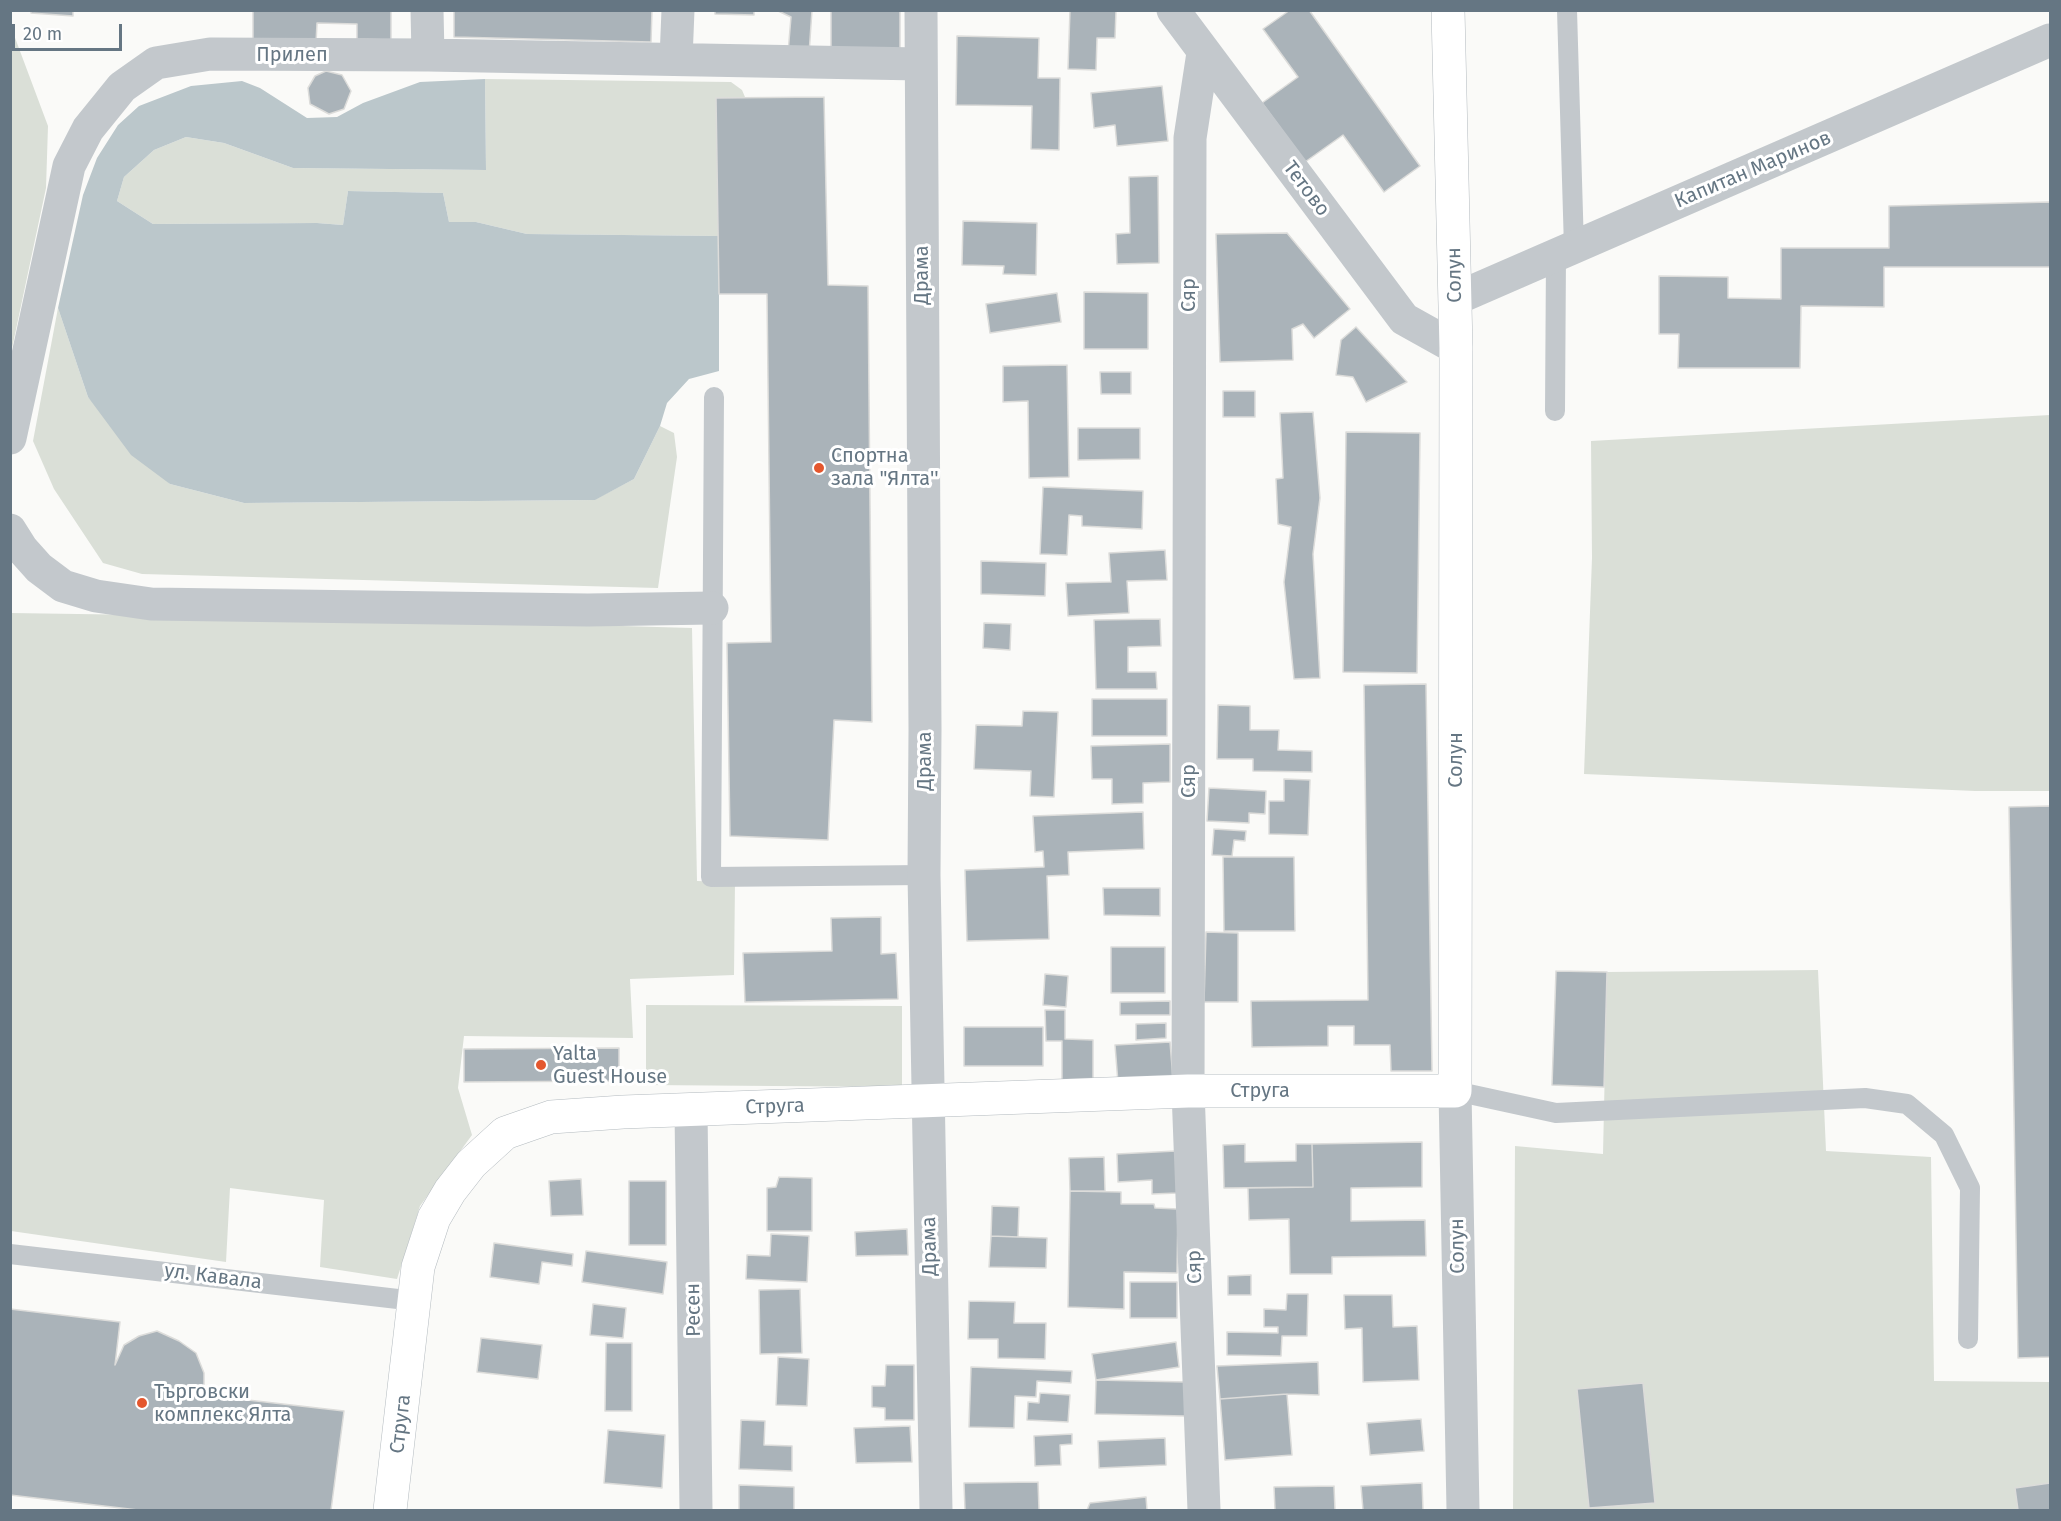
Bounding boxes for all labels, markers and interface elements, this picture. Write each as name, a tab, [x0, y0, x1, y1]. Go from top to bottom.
scale bar	[15, 12, 124, 50]
text: 20 m	[23, 23, 62, 45]
street label: Прилеп	[256, 43, 328, 67]
street label: Капитан Маринов	[1671, 126, 1835, 214]
street label: Тетово	[1278, 157, 1334, 221]
street label: Драма	[910, 245, 934, 305]
street label: Солун	[1443, 247, 1467, 303]
street label: Сяр	[1177, 278, 1201, 312]
place label: Спортна зала "Ялта''	[831, 444, 939, 491]
marker: Спортна зала "Ялта''	[812, 461, 826, 475]
street label: Драма	[913, 731, 937, 791]
street label: Солун	[1444, 732, 1468, 788]
street label: Сяр	[1177, 764, 1201, 798]
place label: Yalta Guest House	[553, 1042, 667, 1089]
marker: Yalta Guest House	[534, 1058, 548, 1072]
street label: Струга	[1230, 1079, 1290, 1103]
street label: Струга	[745, 1094, 805, 1120]
street label: Драма	[917, 1216, 943, 1276]
street label: Солун	[1446, 1218, 1470, 1274]
street label: Сяр	[1182, 1250, 1208, 1284]
street label: ул. Кавала	[163, 1259, 263, 1295]
street label: Ресен	[682, 1283, 706, 1337]
place label: Търговски комплекс Ялта	[154, 1380, 291, 1427]
street label: Струга	[385, 1393, 417, 1455]
marker: Търговски комплекс Ялта	[135, 1396, 149, 1410]

